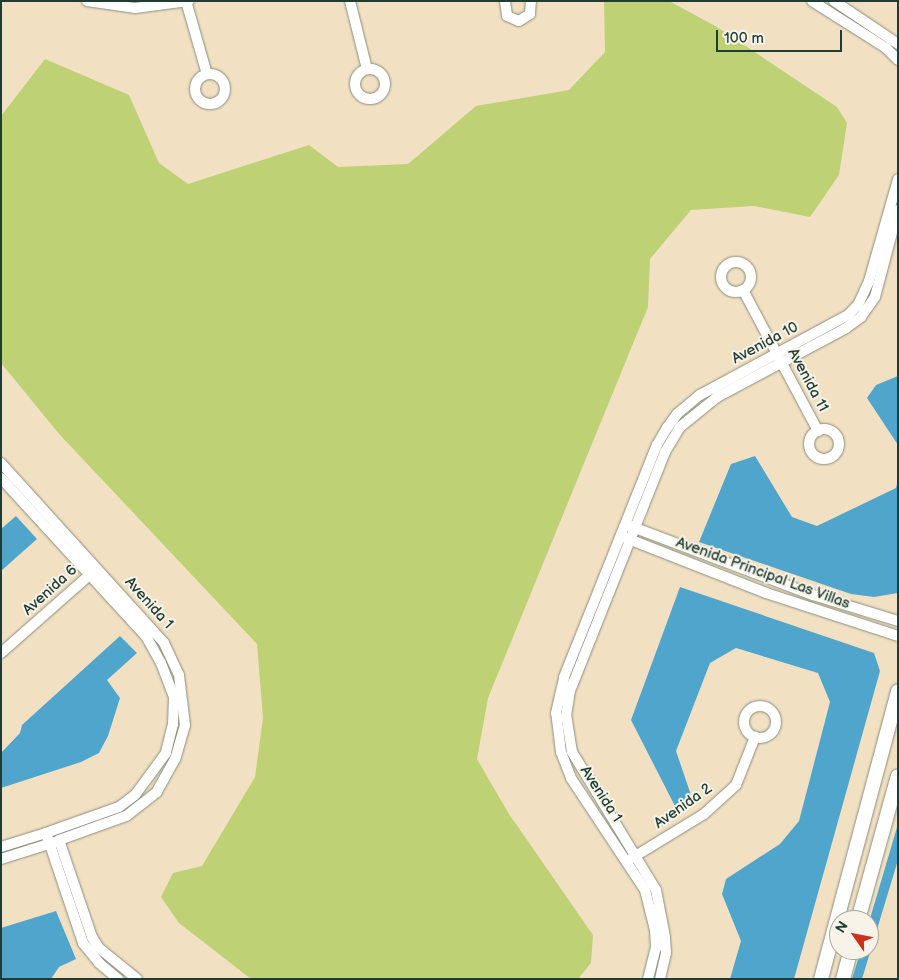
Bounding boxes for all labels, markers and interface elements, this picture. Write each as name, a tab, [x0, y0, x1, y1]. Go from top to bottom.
scale bar	[719, 20, 845, 52]
text: 100 m	[724, 29, 764, 48]
street label: Avenida 10	[729, 318, 801, 368]
street label: Avenida 11	[784, 345, 832, 415]
street label: Avenida Principal Las Villas	[673, 533, 853, 613]
street label: Avenida 6	[19, 561, 81, 619]
street label: Avenida 1	[121, 573, 177, 633]
street label: Avenida 1	[576, 762, 626, 826]
street label: Avenida 2	[651, 780, 715, 832]
north arrow	[829, 910, 879, 960]
text: N	[832, 918, 852, 936]

